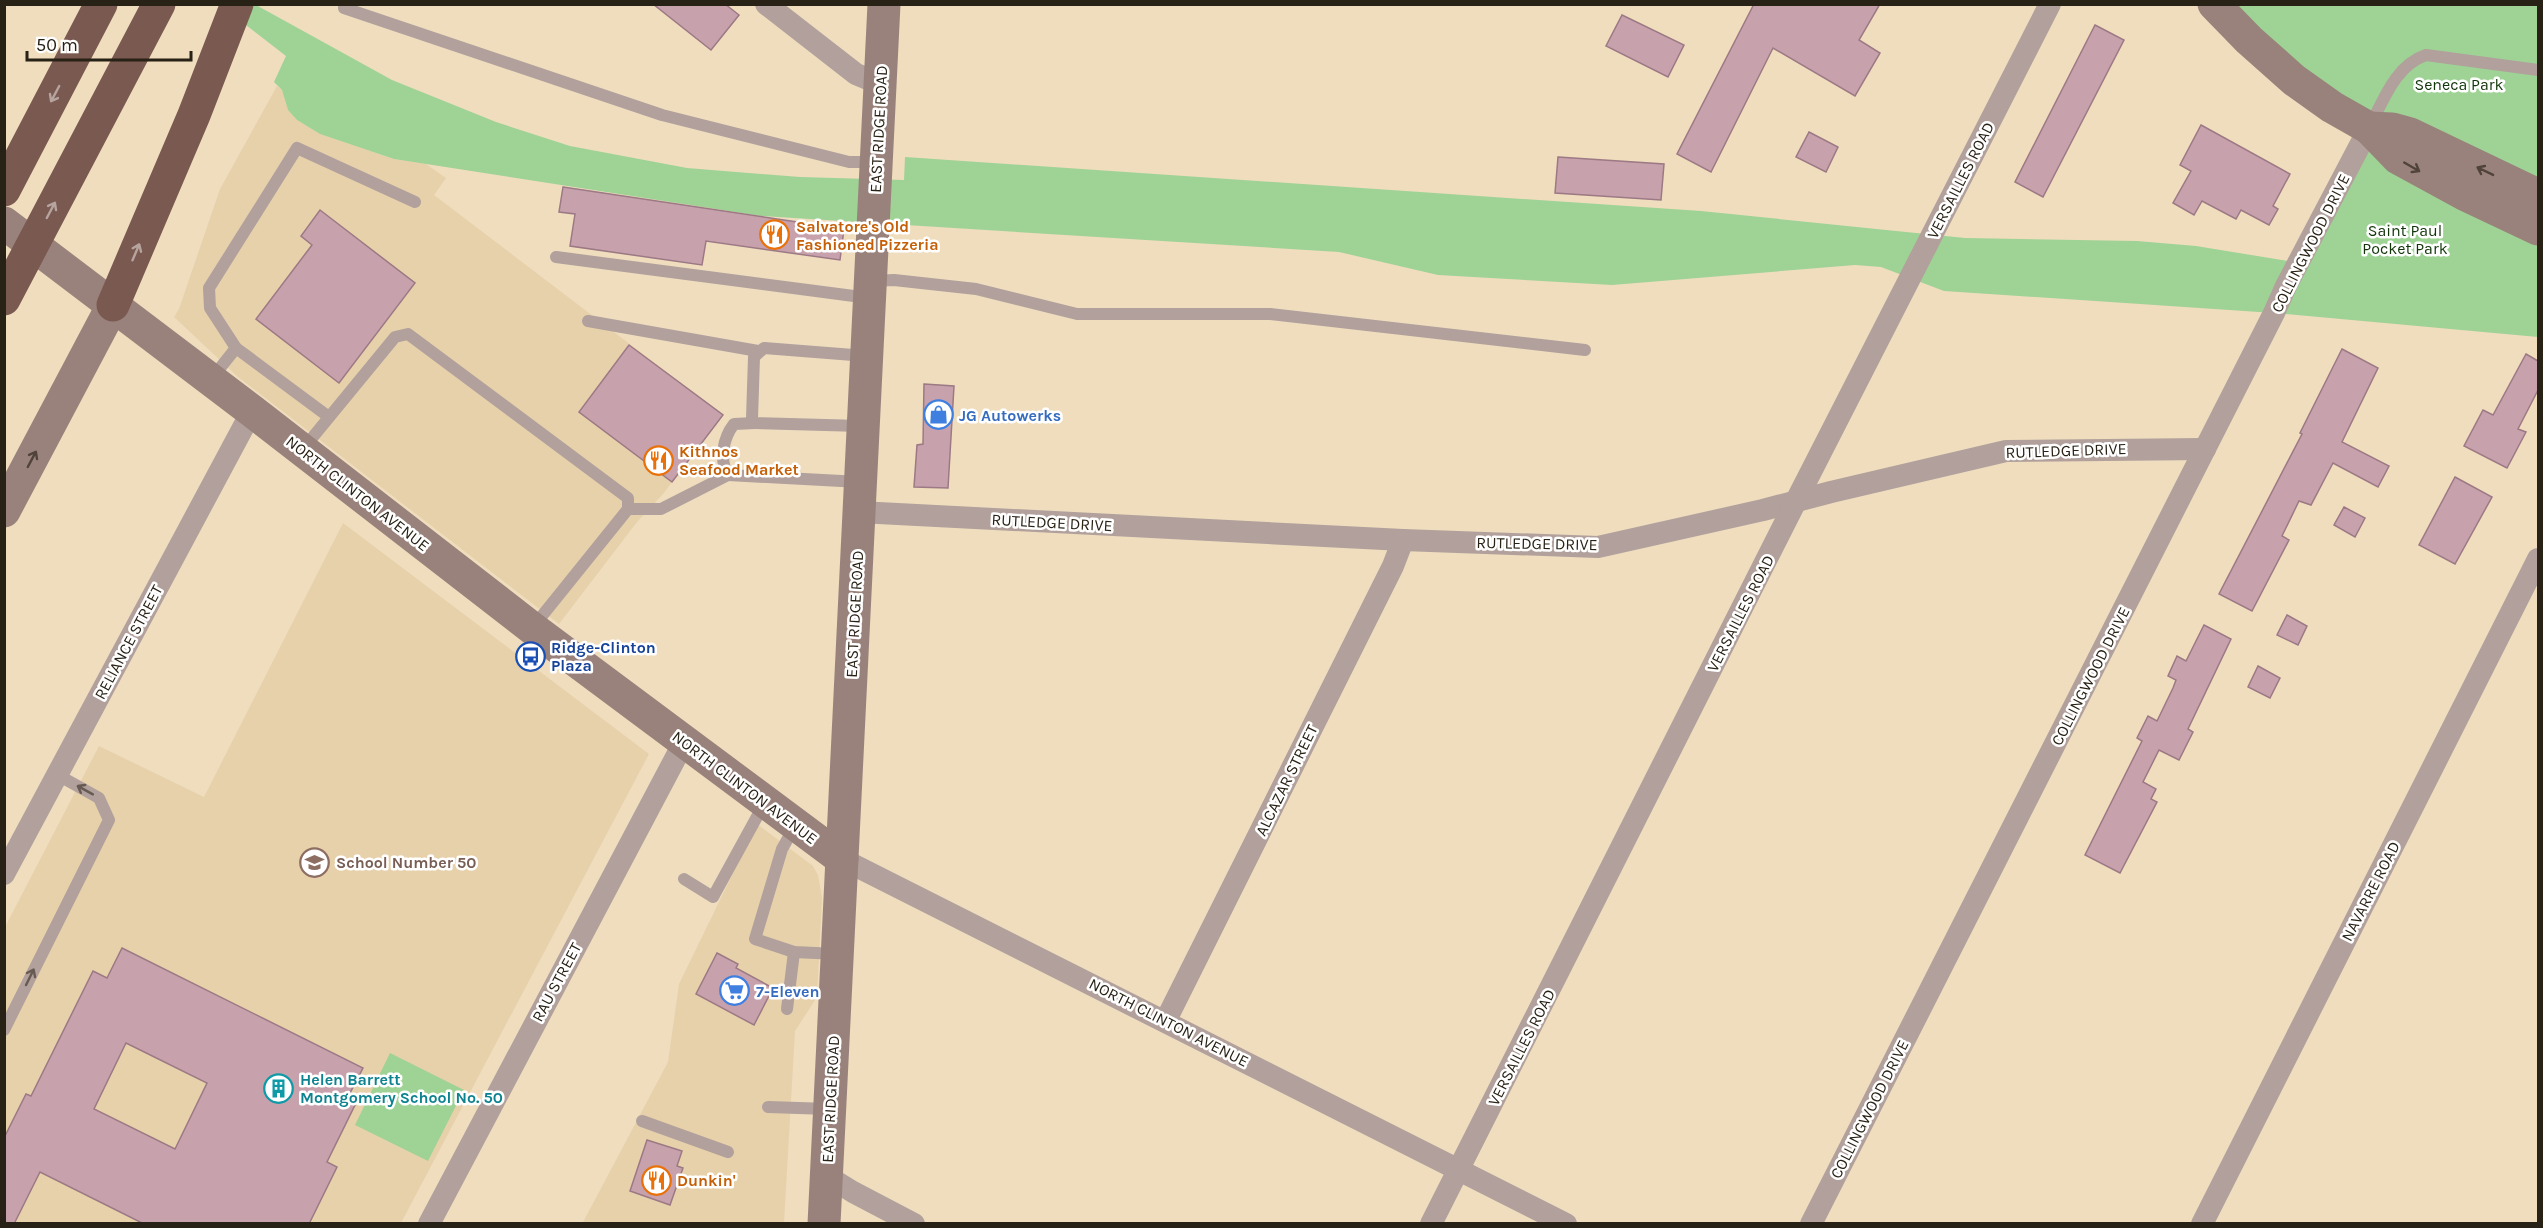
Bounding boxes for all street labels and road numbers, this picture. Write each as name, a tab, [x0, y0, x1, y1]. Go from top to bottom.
street label: EAST RIDGE ROAD	[866, 65, 891, 193]
street label: VERSAILLES ROAD	[1923, 119, 1998, 242]
street label: COLLINGWOOD DRIVE	[2267, 171, 2354, 316]
street label: NORTH CLINTON AVENUE	[282, 432, 433, 555]
street label: RUTLEDGE DRIVE	[2005, 439, 2127, 462]
street label: RUTLEDGE DRIVE	[991, 510, 1113, 535]
street label: RUTLEDGE DRIVE	[1476, 533, 1598, 554]
street label: EAST RIDGE ROAD	[842, 550, 867, 678]
street label: VERSAILLES ROAD	[1703, 552, 1778, 675]
street label: RELIANCE STREET	[90, 582, 167, 703]
street label: COLLINGWOOD DRIVE	[2047, 604, 2134, 749]
street label: ALCAZAR STREET	[1251, 721, 1322, 839]
street label: NORTH CLINTON AVENUE	[669, 727, 821, 848]
street label: NAVARRE ROAD	[2337, 838, 2404, 944]
street label: RAU STREET	[528, 939, 585, 1025]
street label: NORTH CLINTON AVENUE	[1086, 974, 1252, 1071]
street label: VERSAILLES ROAD	[1484, 986, 1559, 1109]
street label: EAST RIDGE ROAD	[818, 1035, 843, 1163]
street label: COLLINGWOOD DRIVE	[1826, 1037, 1913, 1182]

